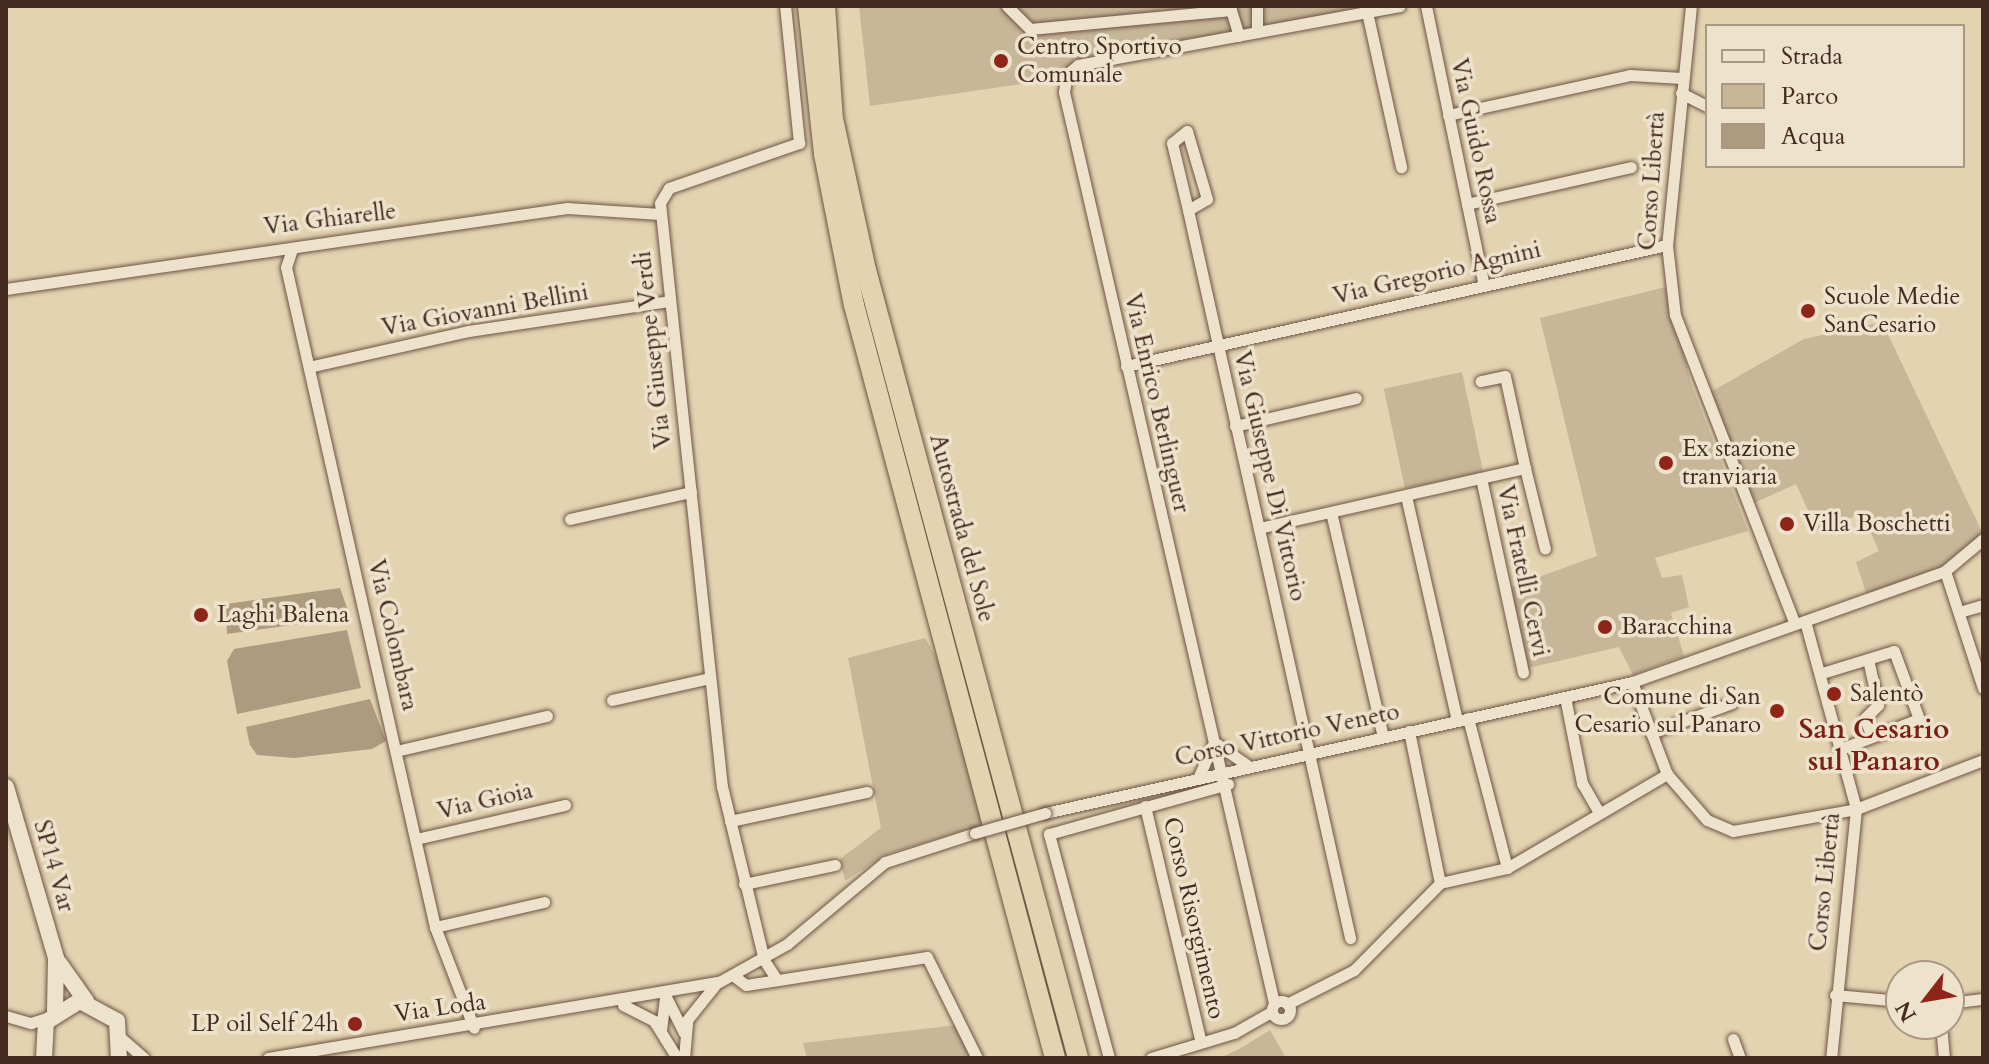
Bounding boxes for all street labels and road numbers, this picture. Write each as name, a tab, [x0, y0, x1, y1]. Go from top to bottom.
street label: Via Guido Rossa	[1444, 56, 1508, 226]
street label: Corso Libertà	[1633, 111, 1671, 251]
street label: Via Ghiarelle	[262, 197, 398, 241]
street label: Via Gregorio Agnini	[1330, 235, 1544, 311]
street label: Via Giuseppe Verdi	[628, 250, 678, 450]
street label: Via Giovanni Bellini	[379, 278, 591, 342]
street label: Via Enrico Berlinguer	[1118, 291, 1196, 515]
street label: Via Giuseppe Di Vittorio	[1227, 348, 1313, 604]
street label: Autostrada del Sole	[923, 431, 1001, 625]
street label: Via Fratelli Cervi	[1491, 483, 1555, 659]
street label: Via Colombara	[362, 557, 424, 713]
street label: Corso Vittorio Veneto	[1172, 697, 1402, 773]
street label: Via Gioia	[434, 776, 536, 826]
street label: Corso Libertà	[1803, 811, 1847, 953]
street label: Corso Risorgimento	[1157, 814, 1231, 1022]
street label: SP14 Var	[27, 817, 81, 915]
street label: Via Loda	[393, 987, 487, 1029]

